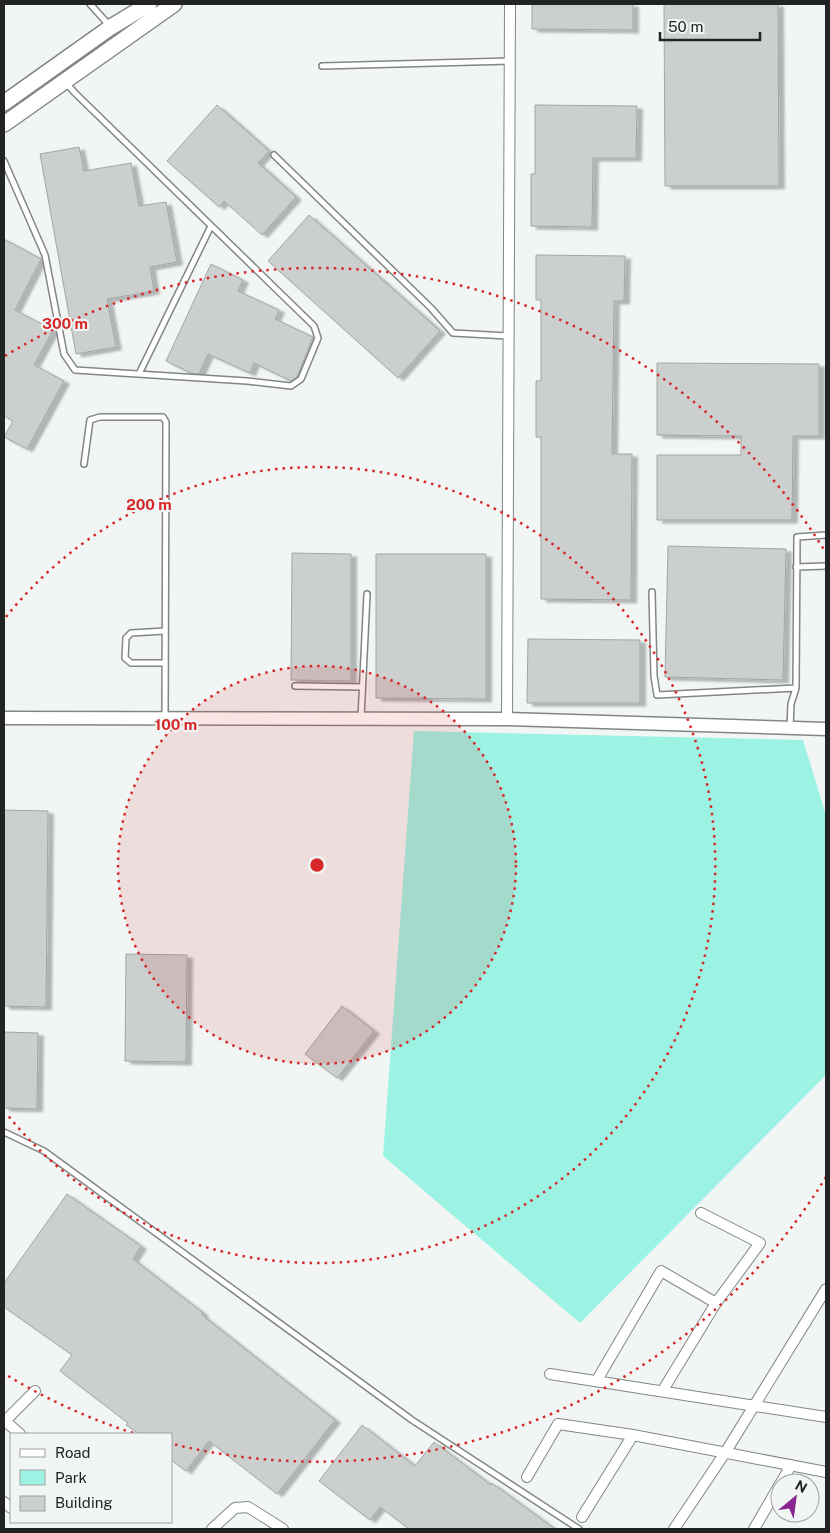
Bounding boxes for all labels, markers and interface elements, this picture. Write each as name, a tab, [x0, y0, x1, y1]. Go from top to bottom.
scale bar	[660, 10, 760, 42]
text: 50 m	[668, 18, 703, 35]
text: 300 m	[42, 315, 88, 332]
text: 200 m	[126, 496, 172, 513]
text: 100 m	[155, 716, 197, 733]
centre of rings	[308, 856, 326, 874]
legend	[10, 1433, 172, 1523]
text: Road	[55, 1444, 91, 1461]
text: Park	[55, 1469, 87, 1486]
north arrow	[770, 1473, 820, 1523]
text: N	[793, 1477, 810, 1496]
text: Building	[55, 1494, 113, 1511]

